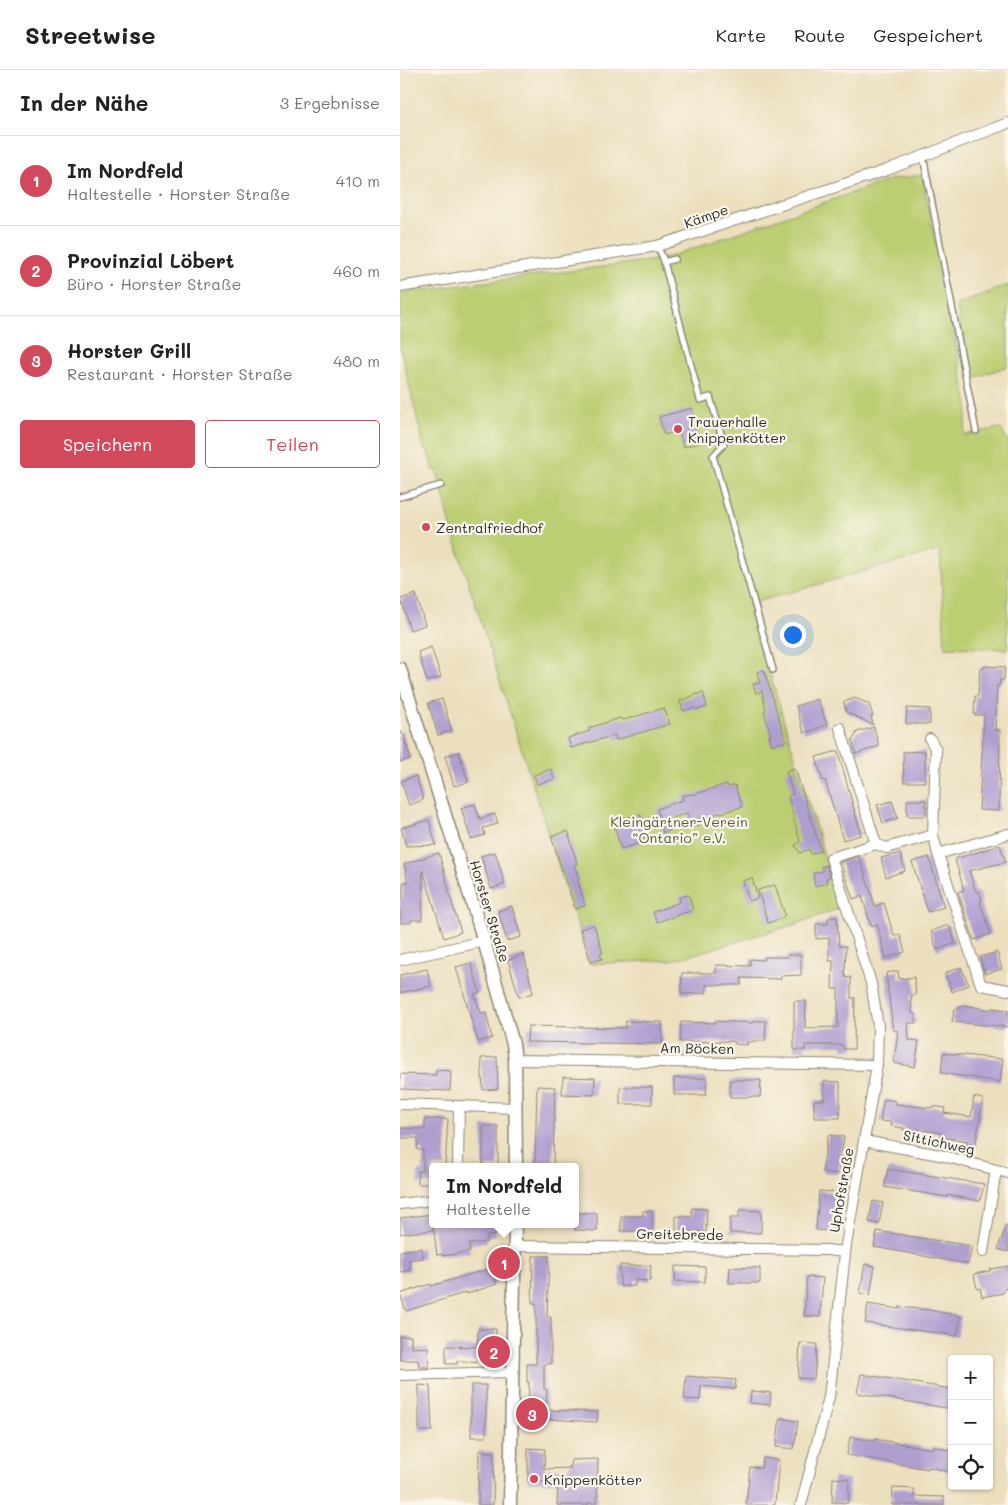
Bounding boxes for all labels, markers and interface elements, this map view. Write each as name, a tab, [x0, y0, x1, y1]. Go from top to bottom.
text: Streetwise	[25, 19, 155, 50]
text: Karte	[716, 23, 766, 47]
text: Route	[794, 23, 845, 47]
text: Gespeichert	[873, 23, 983, 47]
text: In der Nähe	[20, 89, 148, 116]
text: 3 Ergebnisse	[280, 92, 380, 113]
text: Im Nordfeld	[67, 158, 183, 183]
text: 1	[32, 170, 40, 191]
text: 410 m	[336, 170, 380, 191]
text: Haltestelle · Horster Straße	[67, 183, 290, 204]
street label: Kämpe	[681, 200, 731, 232]
text: Provinzial Löbert	[67, 248, 234, 273]
text: 2	[32, 260, 40, 281]
text: 460 m	[333, 260, 380, 281]
text: Büro · Horster Straße	[67, 273, 241, 294]
text: Horster Grill	[67, 338, 191, 363]
text: 3	[31, 350, 41, 371]
text: 480 m	[333, 350, 380, 371]
text: Restaurant · Horster Straße	[67, 363, 293, 384]
place label: Trauerhalle Knippenkötter	[688, 412, 786, 447]
button: Speichern	[20, 420, 195, 468]
button: Teilen	[205, 420, 380, 468]
marker: Trauerhalle Knippenkötter	[672, 423, 684, 435]
place label: Zentralfriedhof	[436, 518, 544, 537]
marker: Zentralfriedhof	[420, 521, 432, 533]
your location	[780, 622, 806, 648]
park label: Kleingärtner-Verein “Ontario” e.V.	[610, 812, 748, 847]
street label: Horster Straße	[465, 858, 515, 964]
street label: Am Böcken	[660, 1038, 734, 1058]
street label: Sittichweg	[902, 1125, 976, 1159]
street label: Uphofstraße	[824, 1146, 858, 1234]
popup	[429, 1163, 579, 1228]
text: Im Nordfeld	[446, 1173, 562, 1198]
text: Haltestelle	[446, 1198, 531, 1219]
street label: Greitebrede	[636, 1224, 724, 1244]
pin: 1	[488, 1244, 520, 1282]
pin: 2	[478, 1333, 510, 1371]
map controls	[948, 1355, 993, 1490]
button: +	[948, 1355, 993, 1400]
pin: 3	[516, 1395, 548, 1433]
button: −	[948, 1400, 993, 1445]
button: locate	[948, 1445, 993, 1490]
place label: Knippenkötter	[544, 1470, 642, 1489]
marker: Knippenkötter	[528, 1473, 540, 1485]

